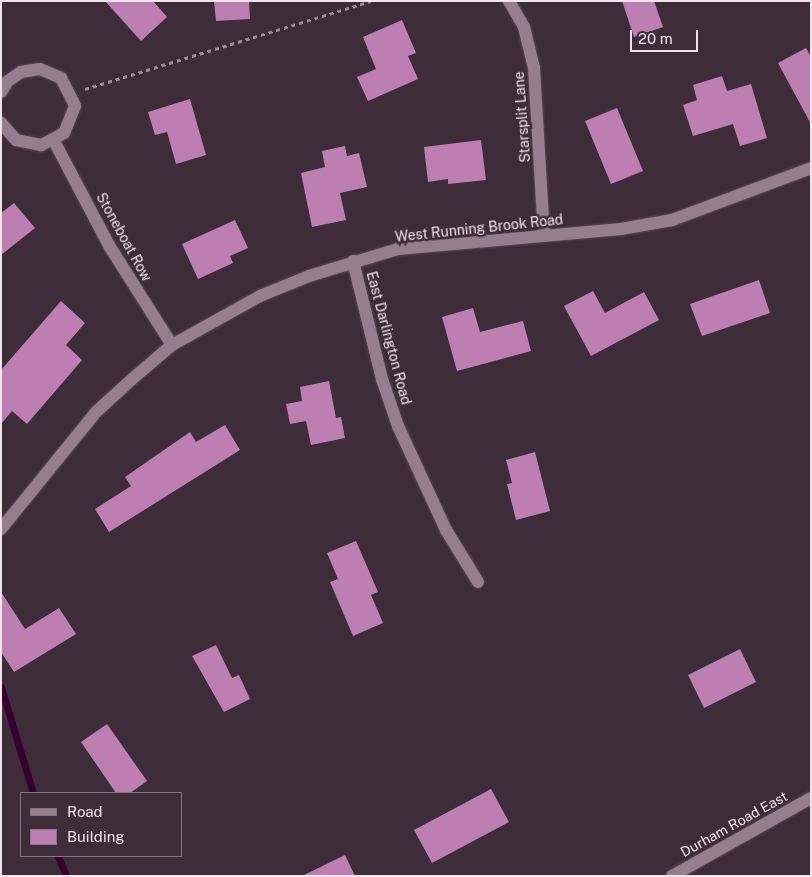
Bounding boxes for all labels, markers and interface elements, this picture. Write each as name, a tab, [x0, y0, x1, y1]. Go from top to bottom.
scale bar	[632, 20, 700, 52]
text: 20 m	[638, 30, 673, 47]
street label: Starsplit Lane	[510, 71, 534, 163]
street label: Stoneboat Row	[93, 190, 155, 284]
street label: West Running Brook Road	[394, 211, 564, 245]
street label: East Darlington Road	[363, 269, 415, 407]
street label: Durham Road East	[677, 788, 791, 860]
legend	[20, 792, 182, 857]
text: Road	[67, 803, 103, 820]
text: Building	[67, 828, 125, 845]

